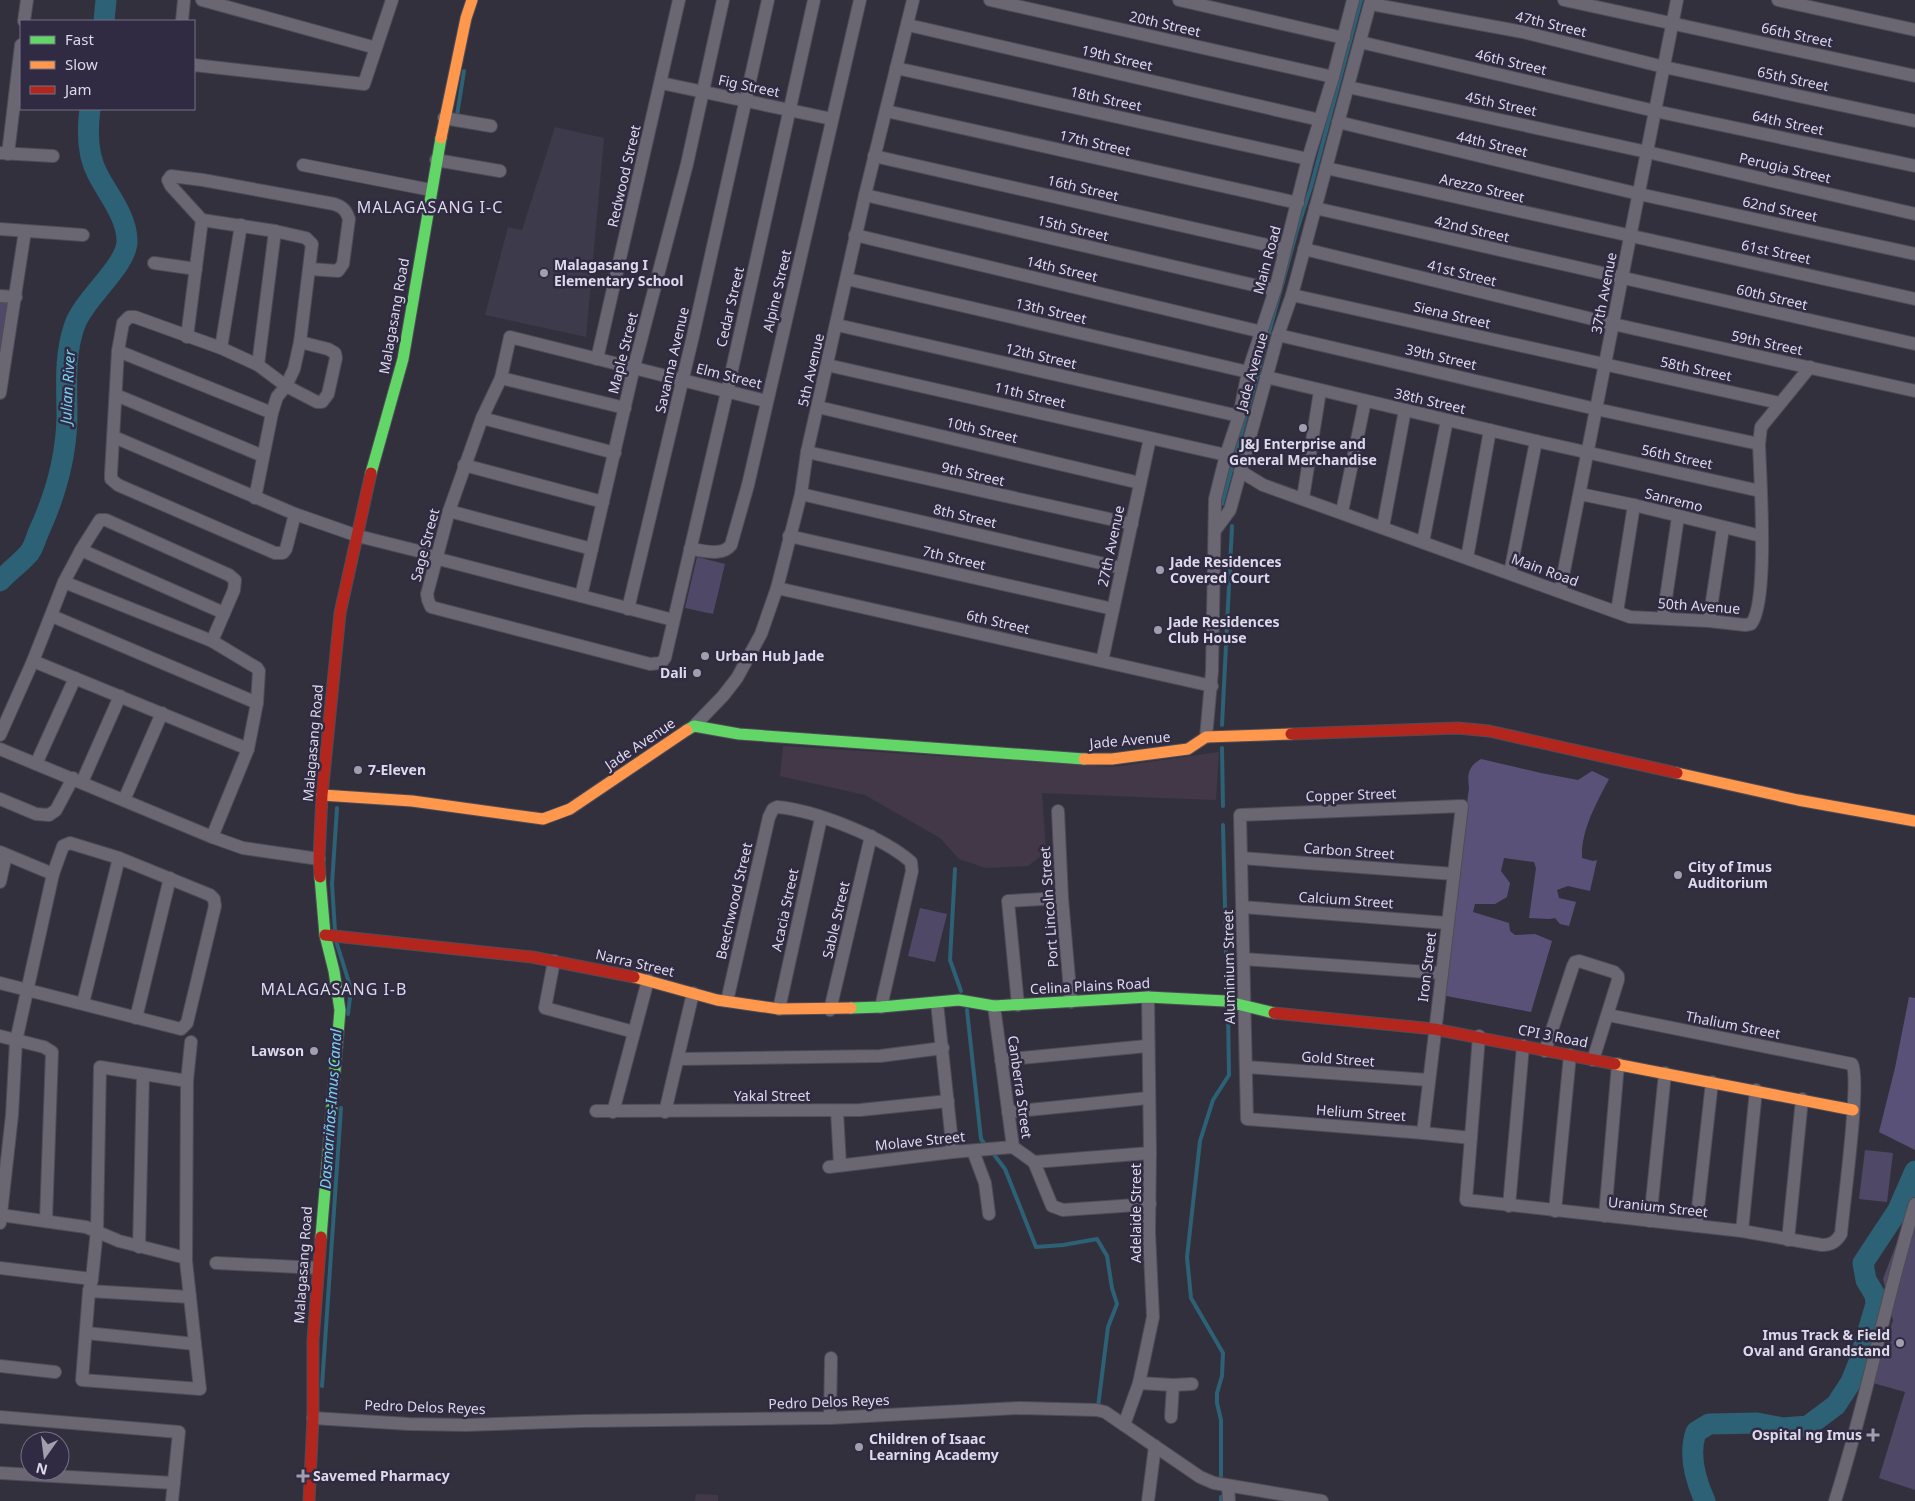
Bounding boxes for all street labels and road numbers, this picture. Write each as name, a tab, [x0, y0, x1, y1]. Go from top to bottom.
street label: 20th Street	[1128, 6, 1203, 41]
street label: 47th Street	[1514, 6, 1589, 41]
street label: 66th Street	[1760, 18, 1835, 51]
street label: 19th Street	[1080, 40, 1155, 75]
street label: 46th Street	[1474, 44, 1549, 79]
street label: 65th Street	[1756, 62, 1831, 95]
street label: Fig Street	[717, 70, 782, 101]
street label: 18th Street	[1069, 82, 1144, 115]
street label: 45th Street	[1464, 87, 1539, 120]
street label: 64th Street	[1751, 106, 1826, 139]
street label: Redwood Street	[603, 123, 645, 229]
street label: 17th Street	[1058, 125, 1133, 160]
street label: 44th Street	[1455, 126, 1530, 161]
street label: Perugia Street	[1737, 148, 1833, 187]
street label: Arezzo Street	[1438, 169, 1526, 207]
street label: 16th Street	[1046, 170, 1121, 205]
street label: 62nd Street	[1741, 191, 1819, 226]
street label: 15th Street	[1036, 210, 1111, 245]
street label: 42nd Street	[1433, 211, 1511, 246]
street label: Main Road	[1248, 224, 1285, 296]
street label: 61st Street	[1740, 235, 1813, 268]
street label: Alpine Street	[758, 248, 795, 334]
street label: 37th Avenue	[1586, 250, 1621, 335]
street label: 14th Street	[1025, 251, 1100, 286]
street label: 41st Street	[1426, 255, 1499, 290]
street label: Malagasang Road	[374, 256, 413, 375]
street label: Cedar Street	[711, 265, 748, 349]
street label: 60th Street	[1735, 279, 1810, 314]
street label: 13th Street	[1014, 293, 1089, 328]
street label: Siena Street	[1412, 296, 1492, 333]
street label: Savanna Avenue	[650, 305, 693, 415]
street label: Maple Street	[603, 310, 642, 396]
street label: 59th Street	[1730, 326, 1805, 359]
street label: Jade Avenue	[1231, 330, 1272, 415]
street label: 5th Avenue	[793, 331, 828, 408]
street label: 12th Street	[1004, 338, 1079, 373]
street label: 39th Street	[1404, 339, 1479, 374]
street label: 58th Street	[1659, 352, 1734, 385]
street label: Elm Street	[694, 358, 764, 393]
street label: 11th Street	[993, 377, 1068, 412]
street label: 38th Street	[1393, 383, 1468, 418]
street label: 10th Street	[945, 412, 1020, 447]
street label: 56th Street	[1640, 440, 1715, 473]
street label: 9th Street	[940, 457, 1007, 490]
street label: Sanremo	[1643, 483, 1705, 516]
street label: 8th Street	[932, 499, 999, 532]
street label: 27th Avenue	[1093, 503, 1128, 588]
street label: Sage Street	[406, 506, 443, 583]
street label: 7th Street	[921, 541, 988, 574]
street label: Main Road	[1509, 549, 1581, 590]
street label: 50th Avenue	[1657, 593, 1741, 618]
street label: 6th Street	[965, 605, 1032, 638]
street label: Malagasang Road	[298, 684, 327, 802]
street label: Jade Avenue	[599, 713, 679, 775]
street label: Jade Avenue	[1087, 727, 1171, 753]
street label: Copper Street	[1305, 783, 1397, 806]
street label: Carbon Street	[1303, 838, 1395, 863]
street label: Beechwood Street	[711, 841, 756, 961]
street label: Port Lincoln Street	[1035, 846, 1062, 968]
street label: Acacia Street	[766, 867, 803, 953]
street label: Sable Street	[817, 880, 854, 960]
street label: Calcium Street	[1298, 887, 1394, 912]
street label: Aluminium Street	[1218, 910, 1239, 1024]
street label: Iron Street	[1413, 931, 1440, 1003]
street label: Narra Street	[594, 944, 676, 981]
street label: Celina Plains Road	[1029, 973, 1151, 998]
street label: Thalium Street	[1684, 1006, 1782, 1043]
street label: CPI 3 Road	[1516, 1019, 1590, 1052]
street label: Canberra Street	[1004, 1034, 1037, 1140]
street label: Gold Street	[1301, 1046, 1375, 1071]
street label: Yakal Street	[734, 1086, 810, 1105]
street label: Helium Street	[1315, 1100, 1407, 1125]
street label: Molave Street	[874, 1126, 966, 1155]
street label: Adelaide Street	[1126, 1163, 1145, 1263]
street label: Uranium Street	[1607, 1192, 1709, 1221]
street label: Malagasang Road	[289, 1206, 316, 1324]
street label: Pedro Delos Reyes	[768, 1390, 890, 1413]
street label: Pedro Delos Reyes	[364, 1395, 486, 1418]

